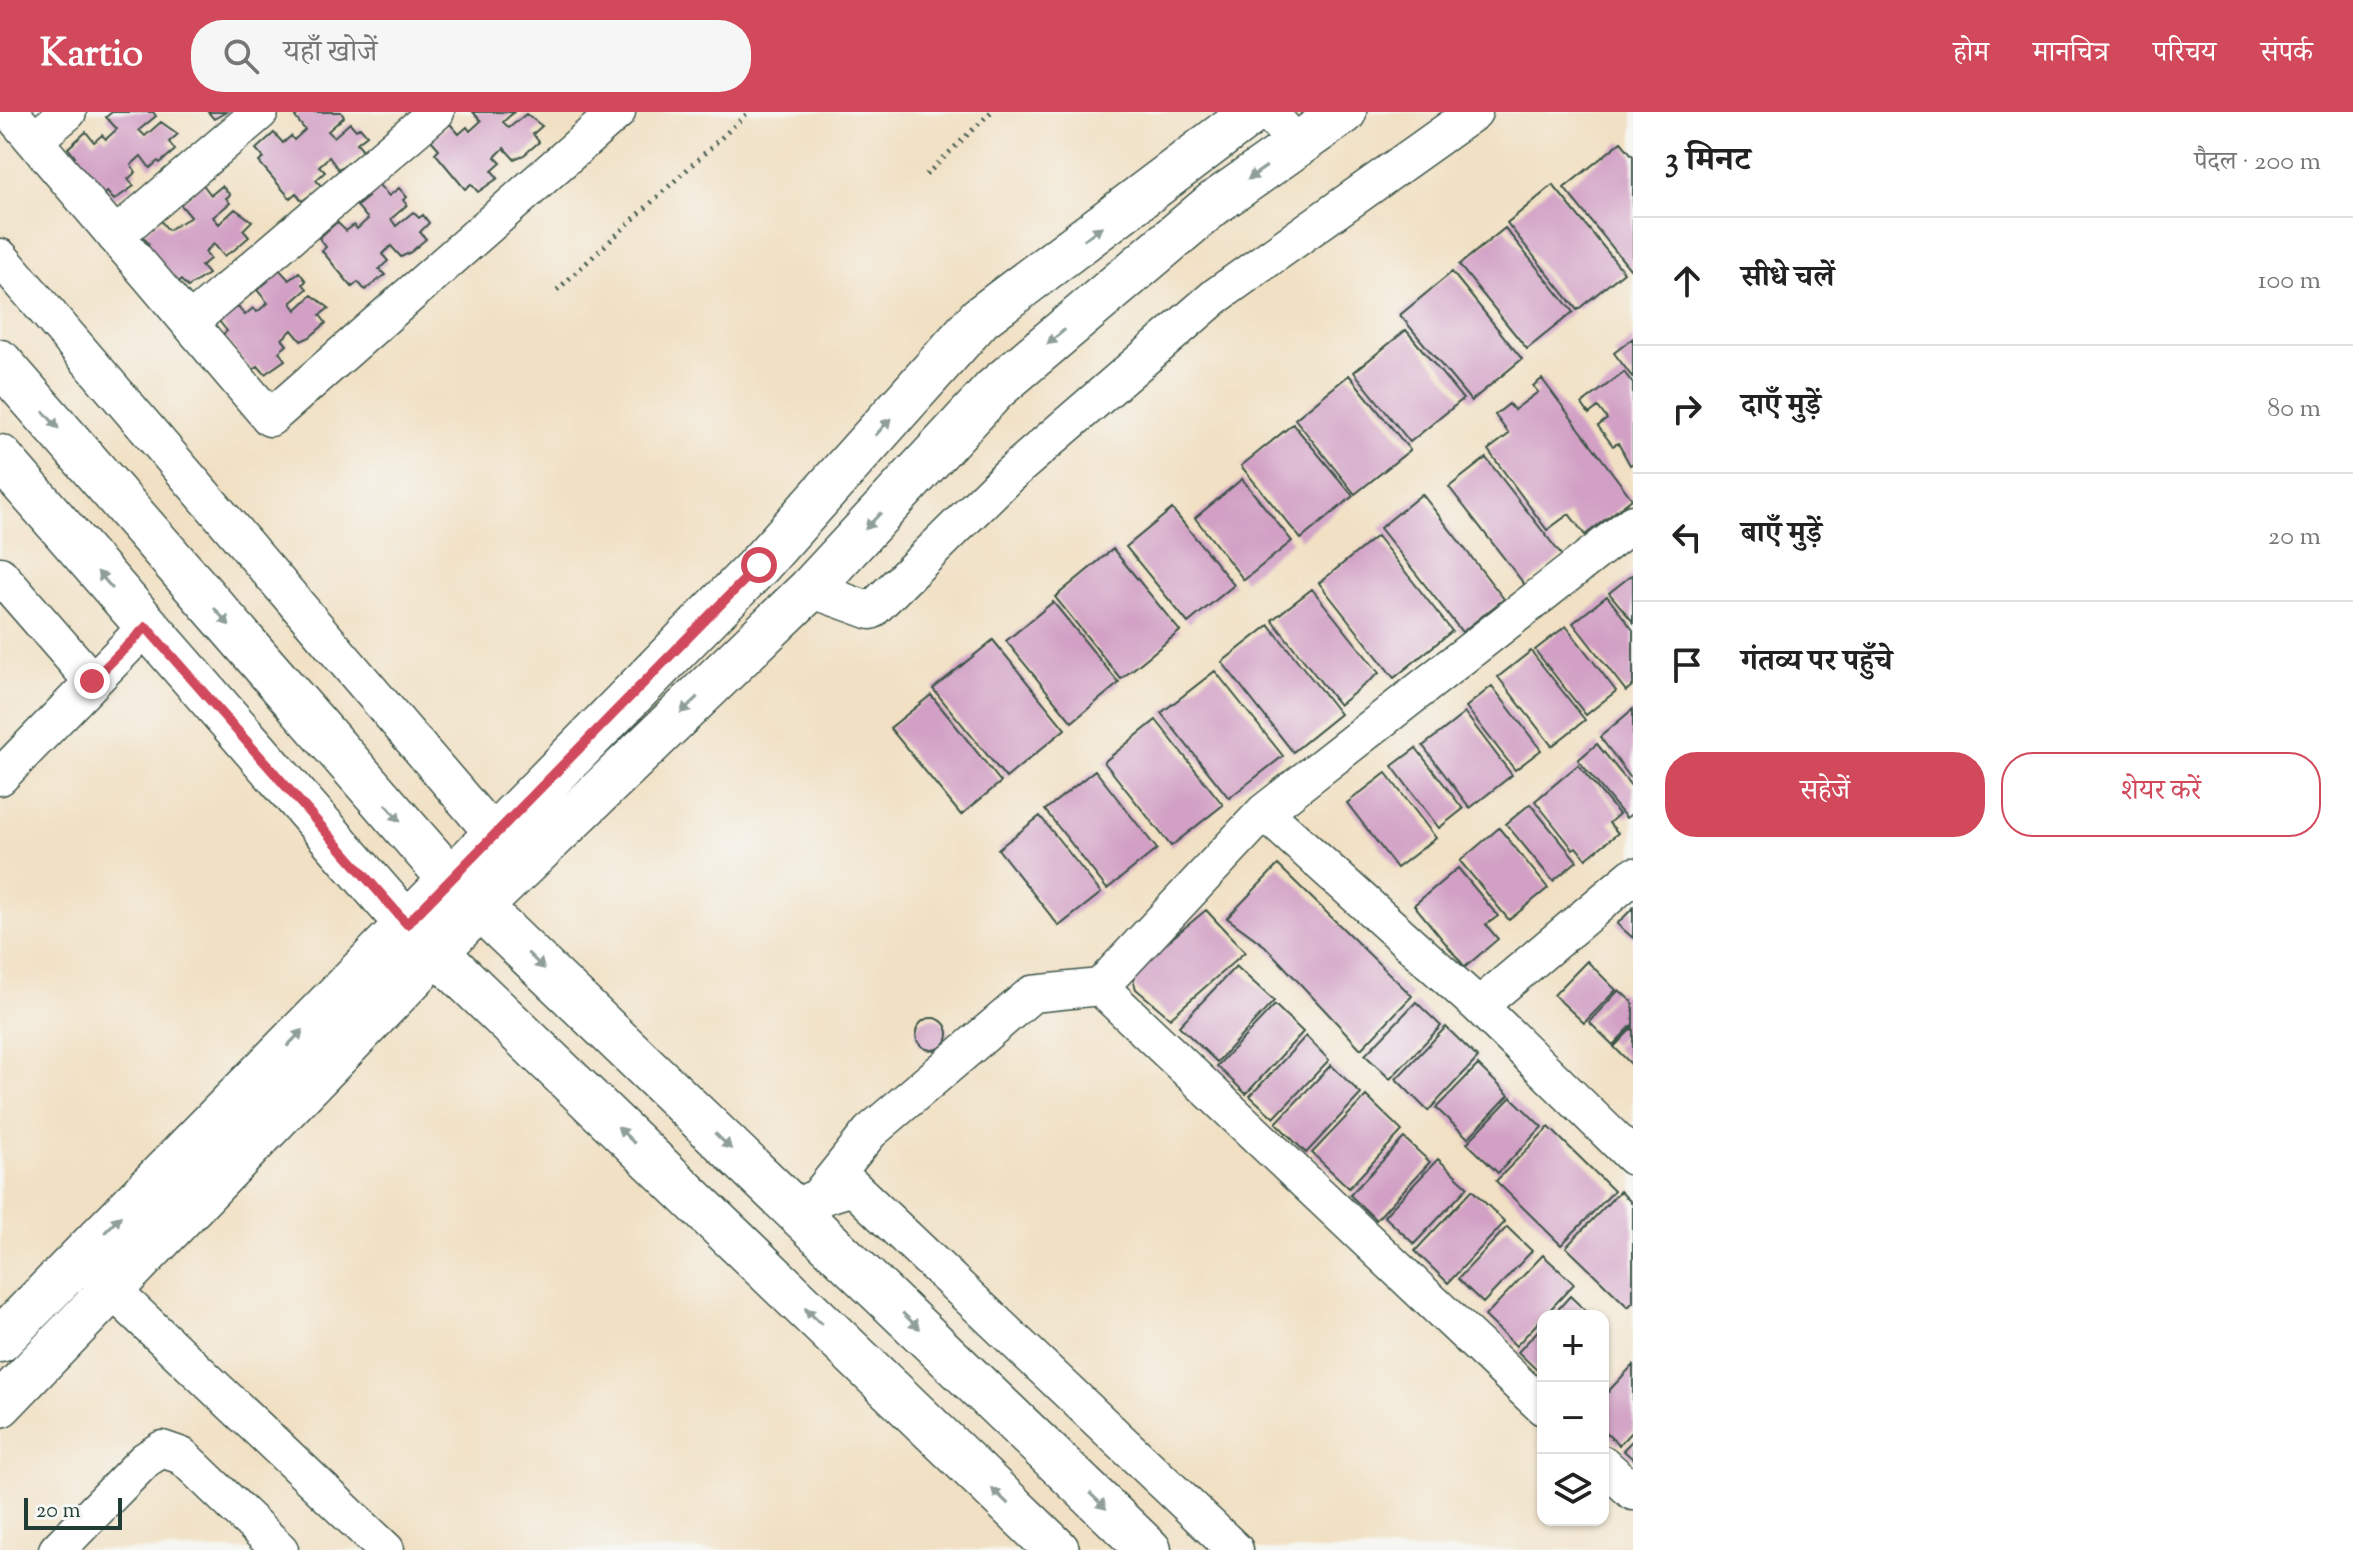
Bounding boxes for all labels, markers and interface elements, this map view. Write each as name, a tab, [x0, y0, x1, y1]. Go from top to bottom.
search box	[191, 20, 751, 92]
text: Kartio	[40, 29, 143, 83]
text: यहाँ खोजें	[283, 32, 377, 75]
icon: search	[219, 34, 263, 78]
text: होम	[1953, 34, 1989, 74]
text: मानचित्र	[2033, 34, 2109, 74]
text: परिचय	[2153, 34, 2216, 74]
text: संपर्क	[2260, 34, 2313, 74]
text: 3 मिनट	[1665, 137, 1750, 186]
text: पैदल · 200 m	[2194, 144, 2321, 181]
one-way arrow	[1247, 165, 1268, 180]
one-way arrow	[1083, 225, 1104, 241]
text: सीधे चलें	[1741, 257, 1834, 300]
icon: ahead	[1665, 259, 1709, 303]
text: 100 m	[2258, 263, 2321, 300]
one-way arrow	[1047, 328, 1067, 345]
text: दाएँ मुड़ें	[1741, 385, 1821, 428]
icon: right	[1665, 387, 1709, 431]
text: 80 m	[2267, 391, 2321, 428]
one-way arrow	[42, 410, 59, 430]
one-way arrow	[873, 418, 891, 437]
one-way arrow	[864, 511, 882, 530]
text: बाएँ मुड़ें	[1741, 513, 1822, 556]
icon: left	[1665, 515, 1709, 559]
text: 20 m	[2268, 519, 2321, 556]
route start	[741, 547, 777, 583]
one-way arrow	[97, 570, 114, 590]
one-way arrow	[213, 606, 230, 626]
text: गंतव्य पर पहुँचे	[1741, 641, 1893, 684]
icon: arrive	[1665, 643, 1709, 687]
route end	[74, 663, 110, 699]
one-way arrow	[680, 695, 699, 714]
button: सहेजें	[1665, 752, 1985, 837]
button: शेयर करें	[2001, 752, 2321, 837]
one-way arrow	[383, 803, 401, 822]
one-way arrow	[526, 951, 545, 970]
one-way arrow	[285, 1029, 304, 1048]
one-way arrow	[617, 1126, 636, 1145]
one-way arrow	[713, 1132, 732, 1150]
one-way arrow	[104, 1215, 122, 1234]
one-way arrow	[804, 1307, 823, 1325]
map controls	[1537, 1310, 1609, 1526]
button: +	[1537, 1310, 1609, 1382]
one-way arrow	[901, 1312, 920, 1330]
button: −	[1537, 1382, 1609, 1454]
button: layers	[1537, 1454, 1609, 1526]
one-way arrow	[991, 1487, 1010, 1505]
one-way arrow	[1088, 1492, 1107, 1510]
scale bar	[24, 1494, 122, 1530]
text: 20 m	[36, 1496, 81, 1528]

